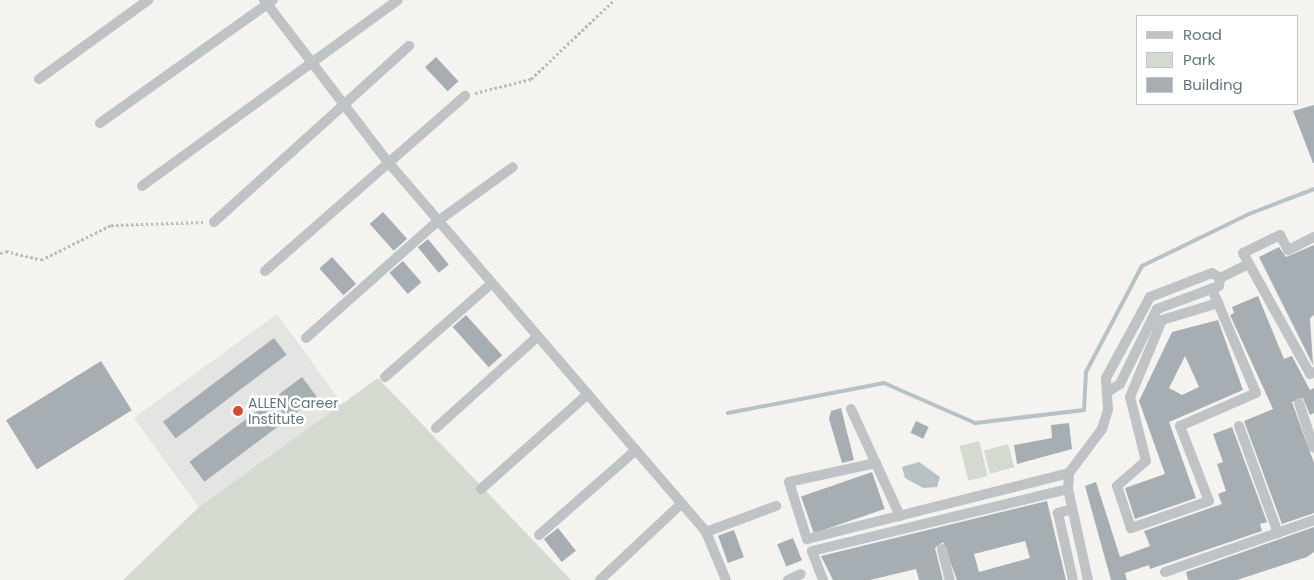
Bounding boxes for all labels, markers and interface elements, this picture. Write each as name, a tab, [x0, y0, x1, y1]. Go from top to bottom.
legend	[1136, 15, 1299, 105]
text: Road	[1183, 24, 1222, 45]
text: Park	[1183, 49, 1215, 70]
text: Building	[1183, 74, 1243, 95]
place label: ALLEN Career Institute	[248, 395, 338, 428]
marker: ALLEN Career Institute	[232, 405, 244, 417]

